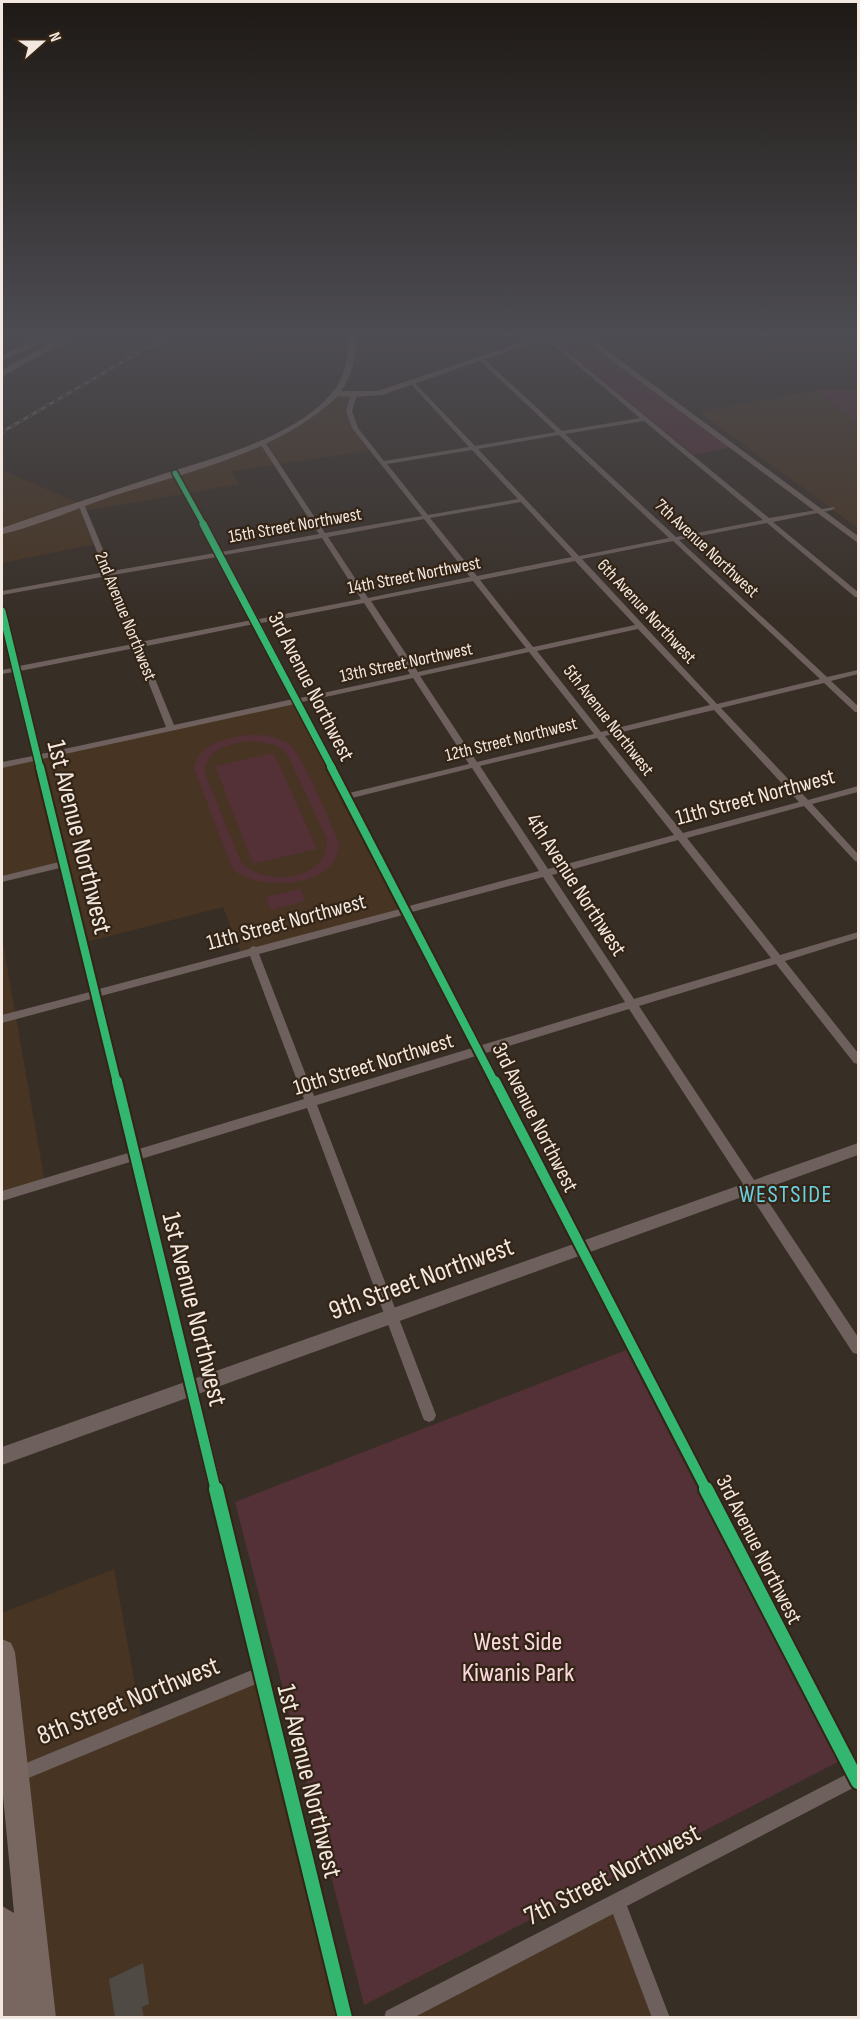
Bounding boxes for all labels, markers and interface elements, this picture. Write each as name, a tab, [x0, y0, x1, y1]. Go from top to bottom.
north arrow	[12, 12, 72, 72]
text: N	[44, 30, 65, 45]
street label: 7th Avenue Northwest	[650, 495, 763, 602]
street label: 15th Street Northwest	[227, 503, 364, 548]
street label: 2nd Avenue Northwest	[90, 549, 161, 684]
street label: 14th Street Northwest	[346, 552, 483, 599]
street label: 6th Avenue Northwest	[593, 555, 701, 668]
street label: 3rd Avenue Northwest	[261, 608, 360, 766]
street label: 13th Street Northwest	[338, 638, 475, 687]
street label: 5th Avenue Northwest	[559, 661, 659, 780]
street label: 12th Street Northwest	[443, 713, 580, 766]
street label: 1st Avenue Northwest	[39, 737, 119, 937]
street label: 11th Street Northwest	[673, 763, 838, 832]
street label: 4th Avenue Northwest	[520, 808, 632, 962]
street label: 11th Street Northwest	[204, 888, 369, 957]
street label: 10th Street Northwest	[290, 1027, 457, 1102]
street label: 3rd Avenue Northwest	[485, 1039, 584, 1197]
district label: WESTSIDE	[739, 1180, 833, 1209]
street label: 1st Avenue Northwest	[154, 1209, 234, 1409]
street label: 9th Street Northwest	[325, 1231, 518, 1327]
street label: 3rd Avenue Northwest	[709, 1471, 808, 1629]
park label: West Side Kiwanis Park	[462, 1626, 575, 1689]
street label: 8th Street Northwest	[33, 1650, 224, 1752]
street label: 1st Avenue Northwest	[269, 1681, 349, 1881]
street label: 7th Street Northwest	[519, 1817, 706, 1933]

